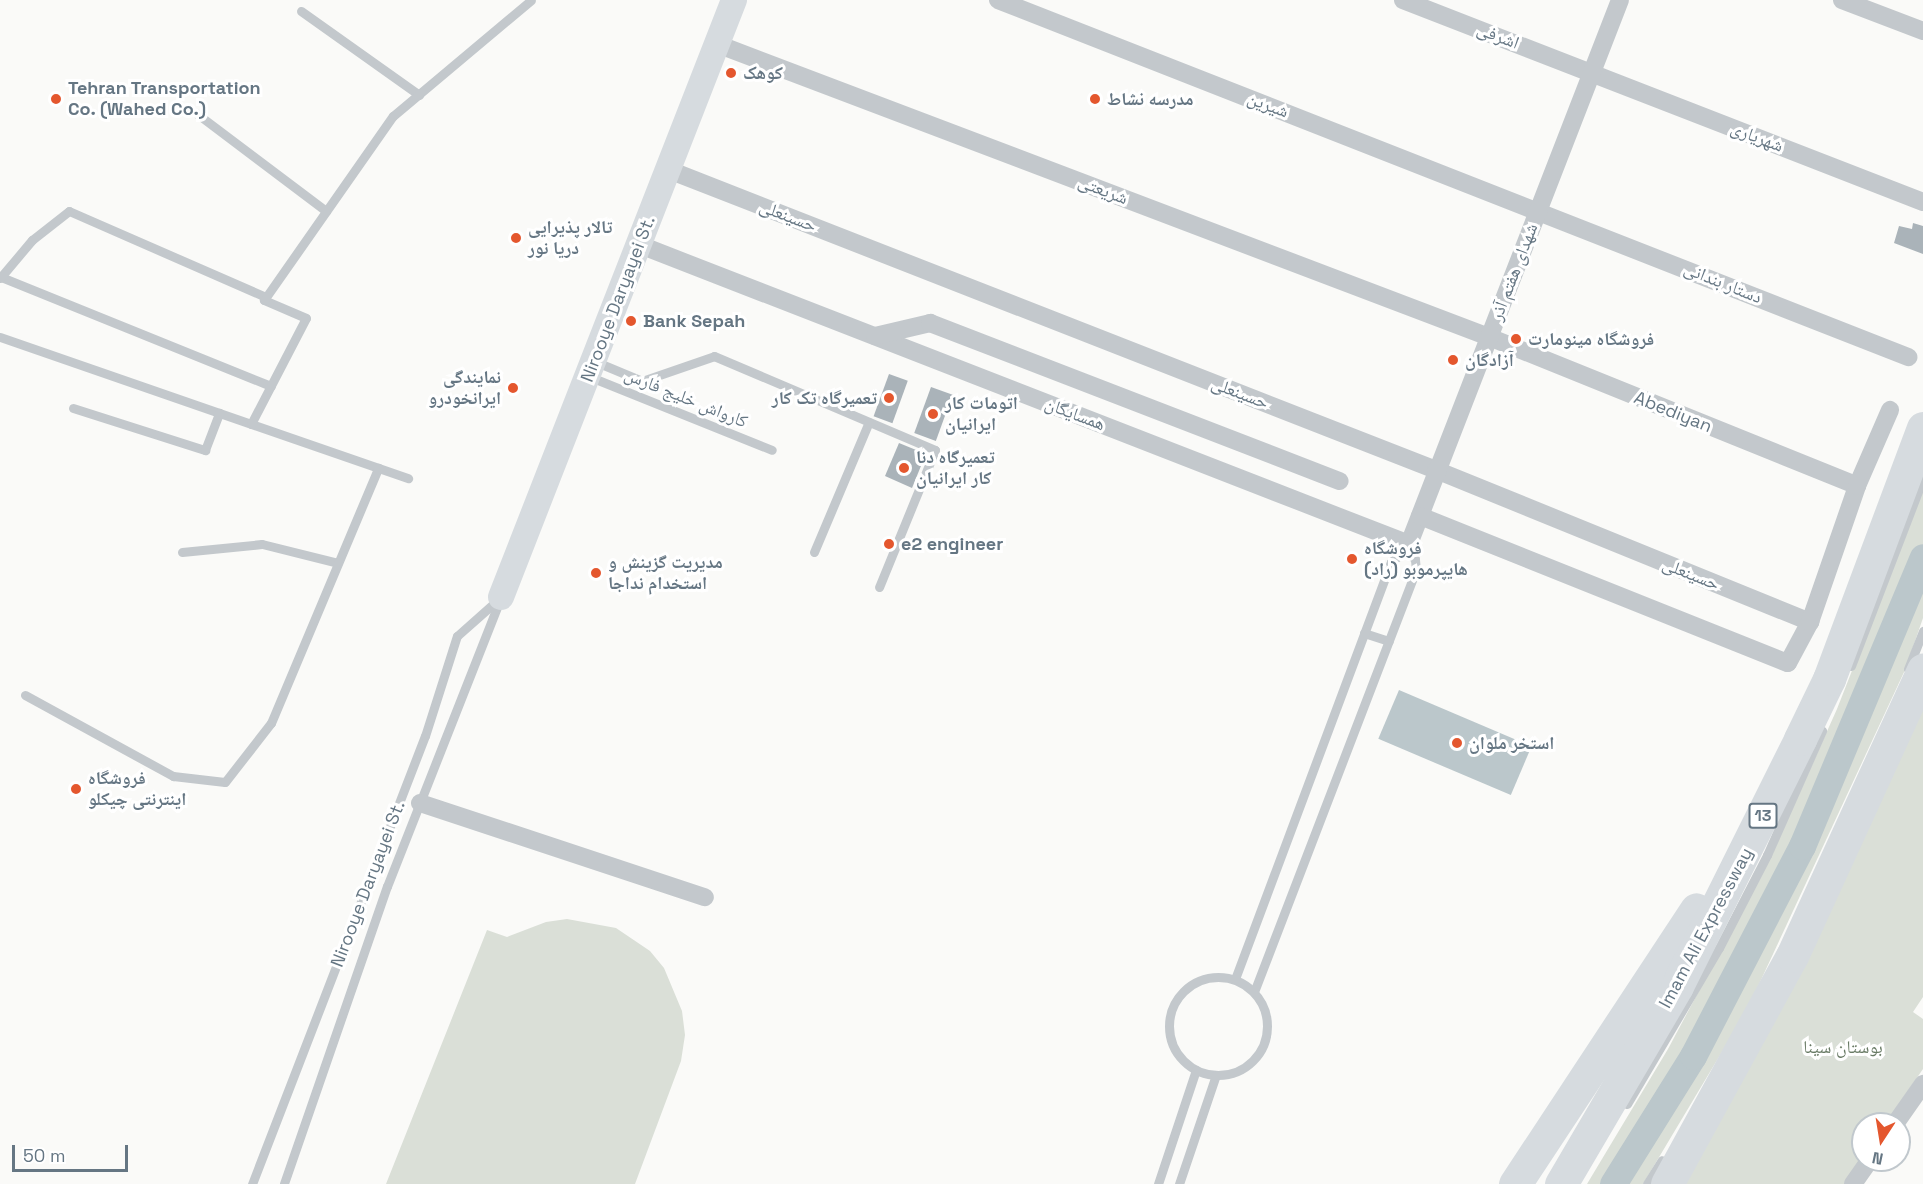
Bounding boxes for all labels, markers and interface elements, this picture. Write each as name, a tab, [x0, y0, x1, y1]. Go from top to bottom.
street label: اشرفی	[1474, 18, 1522, 54]
place label: کوهک	[743, 62, 783, 84]
marker: کوهک	[724, 66, 738, 80]
place label: Tehran Transportation Co. (Wahed Co.)	[68, 78, 261, 121]
street label: شیرین	[1244, 87, 1292, 123]
place label: مدرسه نشاط	[1107, 88, 1194, 110]
marker: Tehran Transportation Co. (Wahed Co.)	[49, 92, 63, 106]
marker: مدرسه نشاط	[1088, 92, 1102, 106]
street label: شهریاری	[1728, 117, 1786, 157]
street label: شریعتی	[1075, 171, 1131, 209]
street label: حسینعلی	[756, 195, 820, 237]
street label: Nirooye Daryayei St.	[576, 213, 660, 385]
place label: تالار پذیرایی دریا نور	[528, 217, 612, 260]
street label: شهدای هفتم آذر	[1486, 220, 1542, 324]
marker: تالار پذیرایی دریا نور	[509, 231, 523, 245]
street label: دستار بندانی	[1681, 258, 1765, 308]
place label: Bank Sepah	[643, 310, 745, 332]
marker: Bank Sepah	[624, 314, 638, 328]
place label: فروشگاه مینومارت	[1528, 328, 1654, 350]
marker: فروشگاه مینومارت	[1509, 332, 1523, 346]
place label: آزادگان	[1465, 349, 1514, 371]
marker: آزادگان	[1446, 353, 1460, 367]
street label: کارواش خلیج فارس	[621, 363, 751, 433]
place label: نمایندگی ایرانخودرو	[428, 367, 501, 410]
street label: حسینعلی	[1208, 372, 1272, 414]
marker: نمایندگی ایرانخودرو	[506, 381, 520, 395]
place label: تعمیرگاه تک کار	[772, 387, 877, 409]
street label: Abediyan	[1631, 387, 1715, 437]
marker: تعمیرگاه تک کار	[882, 391, 896, 405]
place label: اتومات کار ایرانیان	[945, 393, 1018, 436]
street label: همسایگان	[1042, 393, 1108, 435]
marker: اتومات کار ایرانیان	[926, 407, 940, 421]
place label: تعمیرگاه دنا کار ایرانیان	[916, 447, 995, 490]
marker: تعمیرگاه دنا کار ایرانیان	[897, 461, 911, 475]
place label: e2 engineer	[901, 533, 1003, 555]
marker: e2 engineer	[882, 537, 896, 551]
place label: فروشگاه هایپرموبو (راد)	[1364, 538, 1468, 580]
place label: مدیریت گزینش و استخدام نداجا	[608, 552, 723, 594]
marker: فروشگاه هایپرموبو (راد)	[1345, 552, 1359, 566]
street label: حسینعلی	[1659, 553, 1723, 595]
marker: مدیریت گزینش و استخدام نداجا	[589, 566, 603, 580]
place label: استخر ملوان	[1469, 732, 1554, 754]
marker: استخر ملوان	[1450, 736, 1464, 750]
place label: فروشگاه اینترنتی چیکلو	[88, 768, 186, 810]
marker: فروشگاه اینترنتی چیکلو	[69, 782, 83, 796]
street label: Nirooye Daryayei St.	[326, 798, 410, 970]
road number: 13	[1748, 803, 1778, 829]
street label: Imam Ali Expressway	[1654, 844, 1758, 1012]
park label: بوستان سینا	[1803, 1036, 1883, 1058]
north arrow	[1851, 1112, 1911, 1172]
scale bar	[15, 1133, 130, 1171]
text: 50 m	[23, 1144, 65, 1167]
text: N	[1870, 1147, 1885, 1170]

